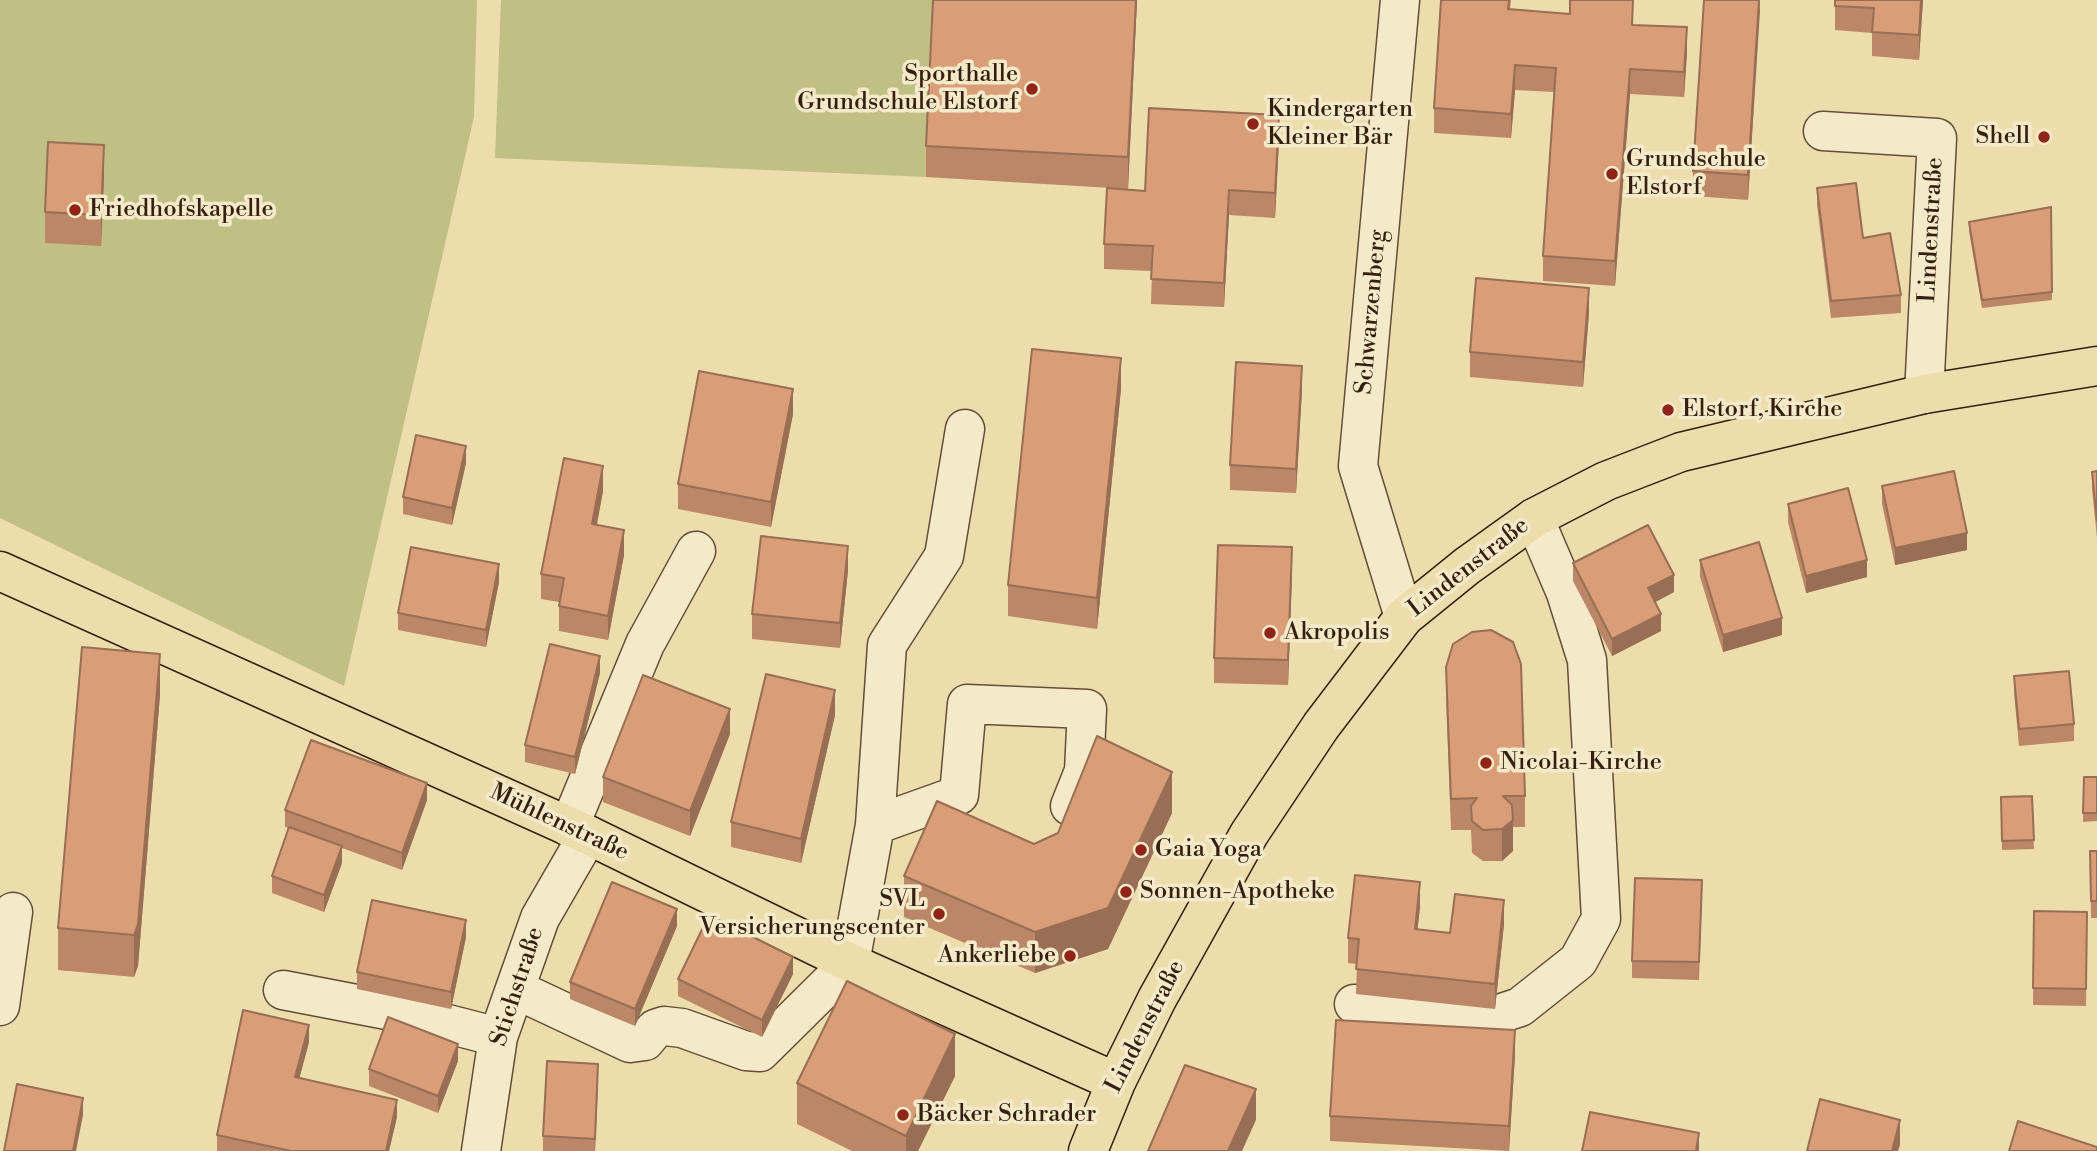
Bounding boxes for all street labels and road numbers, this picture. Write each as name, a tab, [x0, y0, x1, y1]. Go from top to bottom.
street label: Lindenstraße	[1914, 157, 1950, 303]
street label: Schwarzenberg	[1350, 228, 1394, 396]
street label: Lindenstraße	[1403, 512, 1535, 624]
street label: Mühlenstraße	[485, 778, 633, 868]
street label: Stichstraße	[485, 924, 551, 1050]
street label: Lindenstraße	[1100, 956, 1192, 1098]

